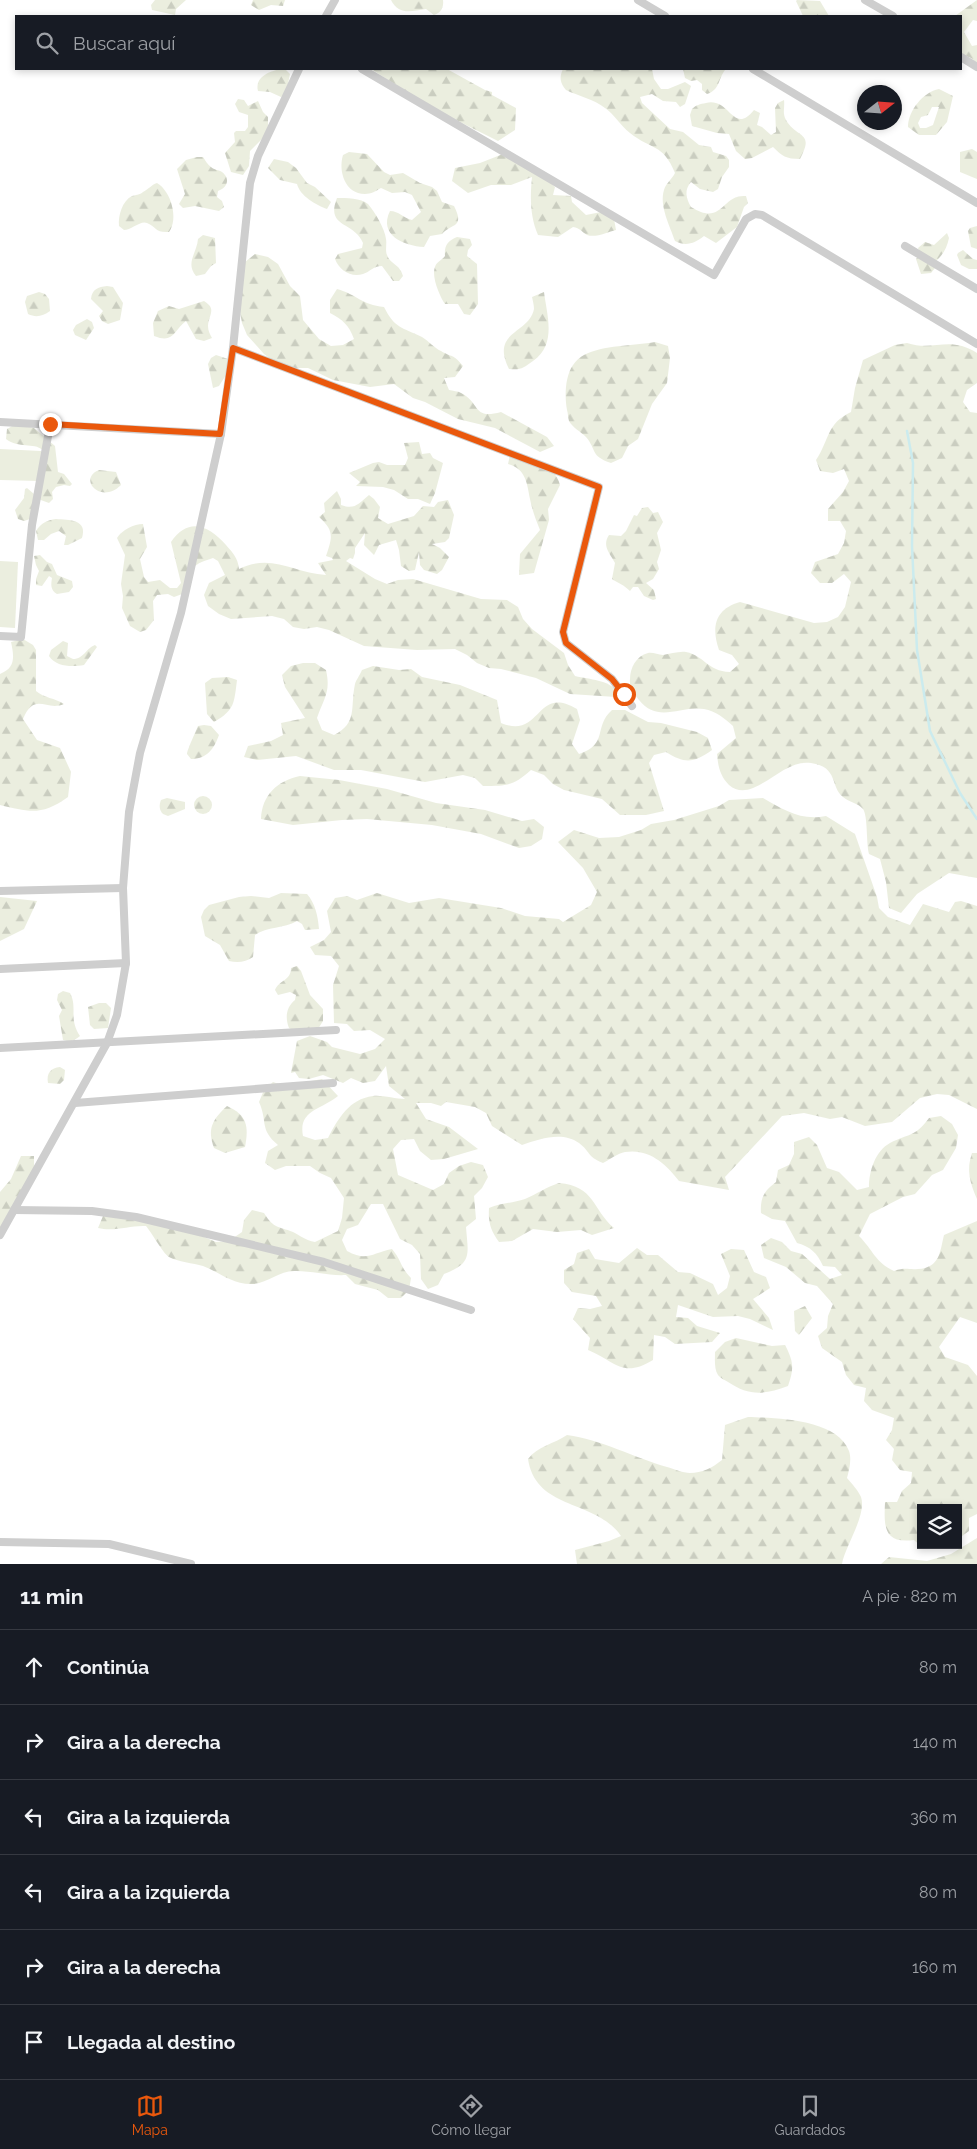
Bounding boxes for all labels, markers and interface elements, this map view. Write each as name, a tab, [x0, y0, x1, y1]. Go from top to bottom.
search box	[15, 15, 962, 70]
icon: search	[33, 29, 61, 57]
text: Buscar aquí	[73, 32, 175, 54]
north arrow	[857, 85, 902, 130]
route end	[39, 413, 62, 436]
route start	[613, 683, 636, 706]
map controls	[917, 1504, 962, 1549]
button: layers	[917, 1504, 962, 1549]
text: 11 min	[20, 1584, 83, 1609]
text: A pie · 820 m	[862, 1587, 957, 1606]
icon: ahead	[20, 1653, 48, 1681]
text: Continúa	[67, 1656, 149, 1678]
text: 80 m	[919, 1658, 957, 1677]
icon: right	[20, 1728, 48, 1756]
text: Gira a la derecha	[67, 1731, 221, 1753]
text: 140 m	[913, 1733, 957, 1752]
icon: left	[20, 1803, 48, 1831]
text: Gira a la izquierda	[67, 1806, 230, 1828]
text: 360 m	[910, 1808, 957, 1827]
icon: left	[20, 1878, 48, 1906]
text: Gira a la izquierda	[67, 1881, 230, 1903]
text: 80 m	[919, 1883, 957, 1902]
icon: right	[20, 1953, 48, 1981]
text: Gira a la derecha	[67, 1956, 221, 1978]
text: 160 m	[912, 1958, 957, 1977]
icon: arrive	[20, 2028, 48, 2056]
text: Llegada al destino	[67, 2031, 235, 2053]
tab: Mapa	[132, 2092, 168, 2138]
tab: Cómo llegar	[431, 2092, 511, 2138]
tab: Guardados	[774, 2092, 845, 2138]

